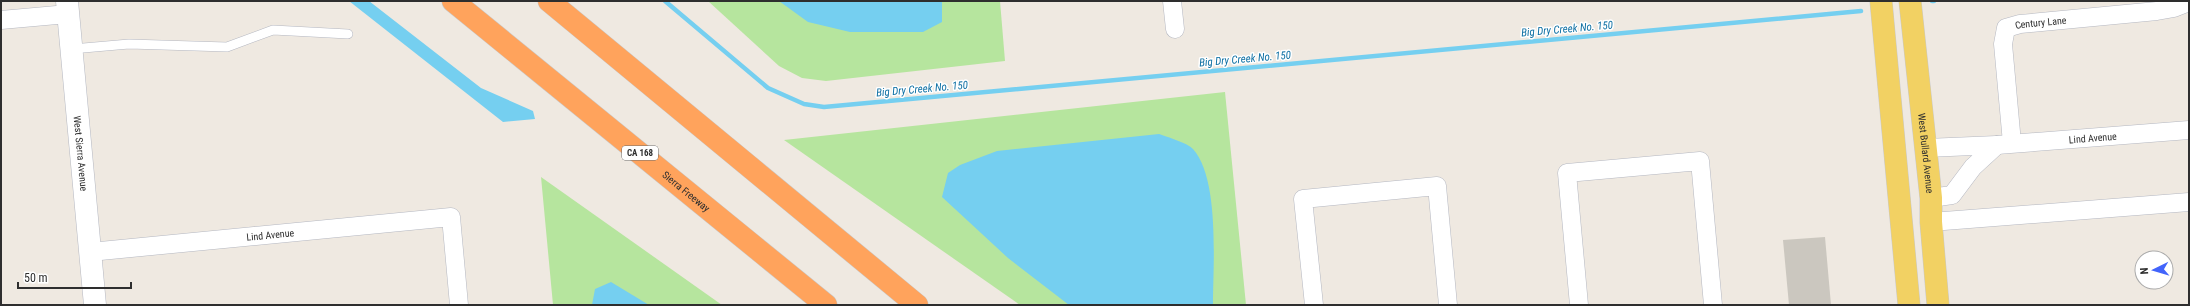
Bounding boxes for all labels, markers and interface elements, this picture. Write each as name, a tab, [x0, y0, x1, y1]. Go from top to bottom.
street label: Century Lane	[2014, 14, 2067, 31]
water label: Big Dry Creek No. 150	[1521, 19, 1613, 39]
water label: Big Dry Creek No. 150	[1199, 49, 1291, 69]
water label: Big Dry Creek No. 150	[876, 79, 968, 99]
street label: West Bullard Avenue	[1916, 112, 1936, 194]
street label: West Sierra Avenue	[72, 115, 90, 192]
street label: Lind Avenue	[2068, 130, 2117, 145]
road number: CA 168	[622, 146, 658, 160]
street label: Sierra Freeway	[661, 169, 712, 214]
street label: Lind Avenue	[246, 227, 295, 242]
north arrow	[2134, 250, 2174, 290]
scale bar	[18, 264, 131, 290]
text: N	[2138, 267, 2151, 275]
text: 50 m	[24, 271, 48, 285]

